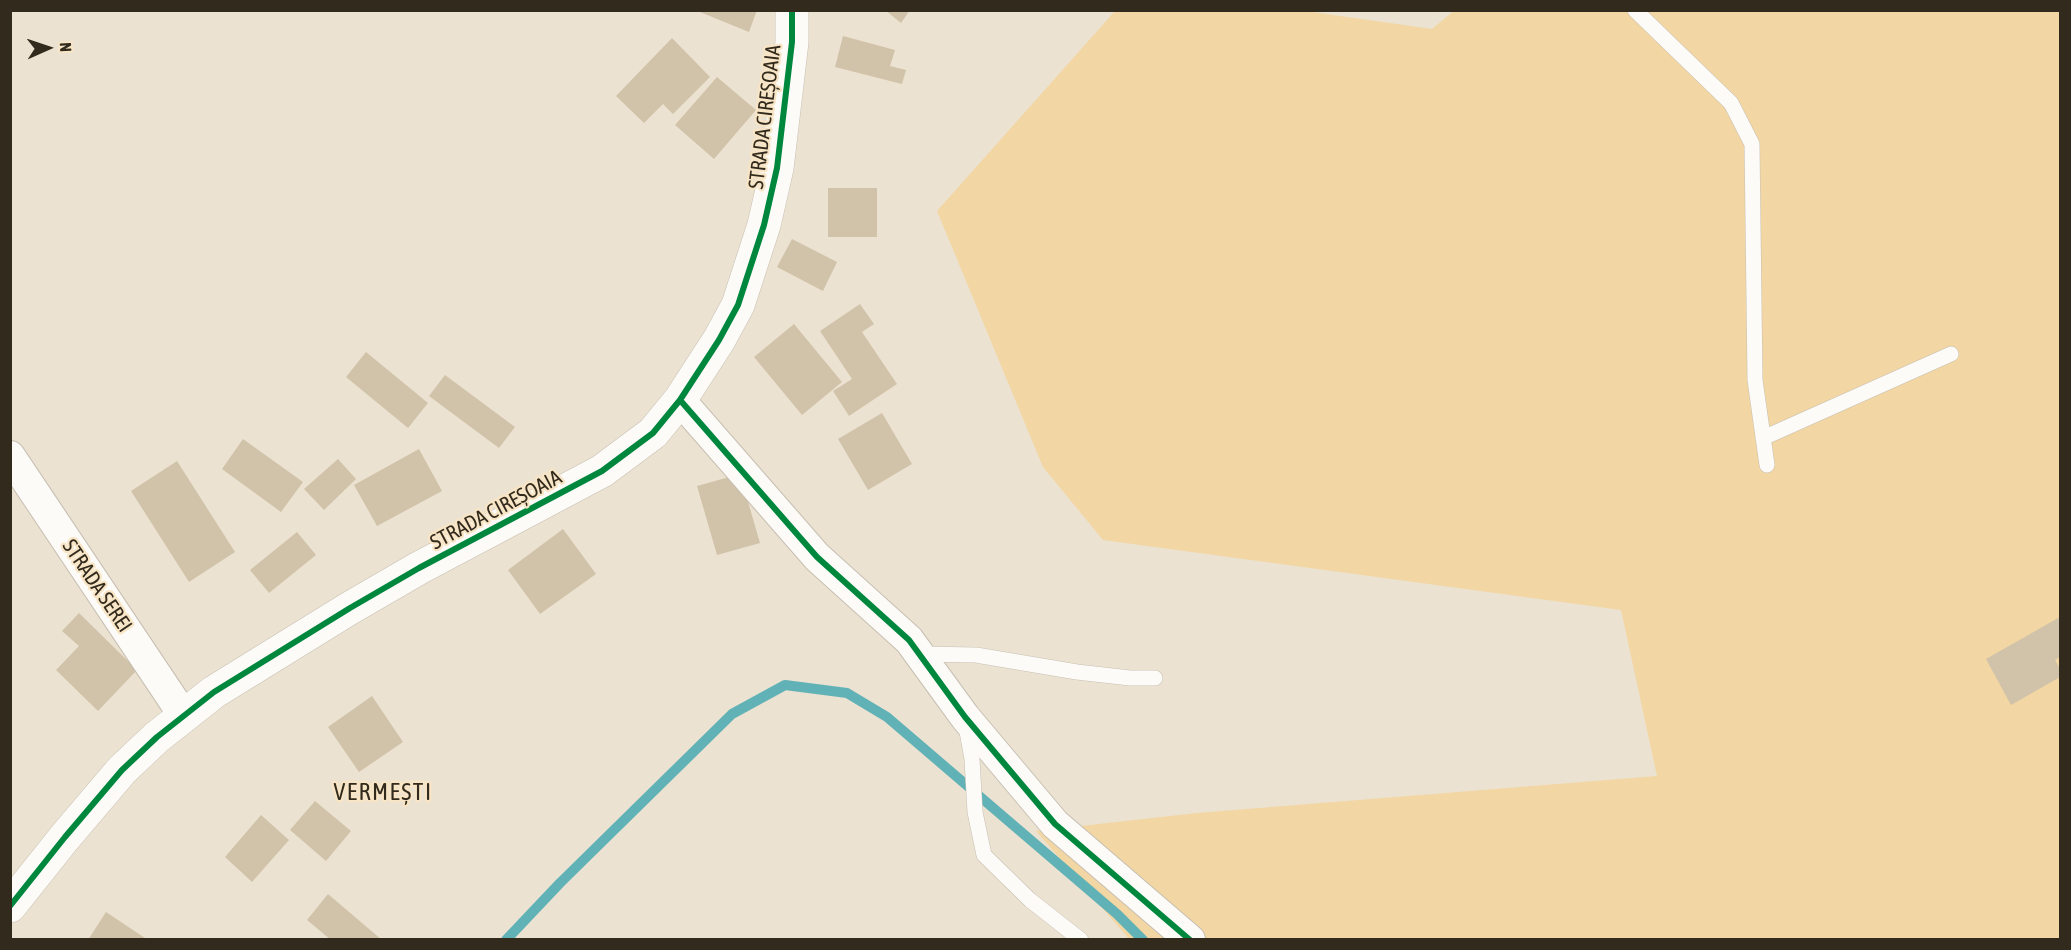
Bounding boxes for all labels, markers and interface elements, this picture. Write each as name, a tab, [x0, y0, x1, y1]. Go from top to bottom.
north arrow	[18, 18, 78, 78]
text: N	[57, 42, 75, 52]
street label: STRADA CIREȘOAIA	[744, 43, 786, 191]
street label: STRADA CIREȘOAIA	[426, 465, 566, 555]
street label: STRADA SEREI	[57, 535, 137, 637]
district label: VERMEȘTI	[333, 778, 433, 806]

